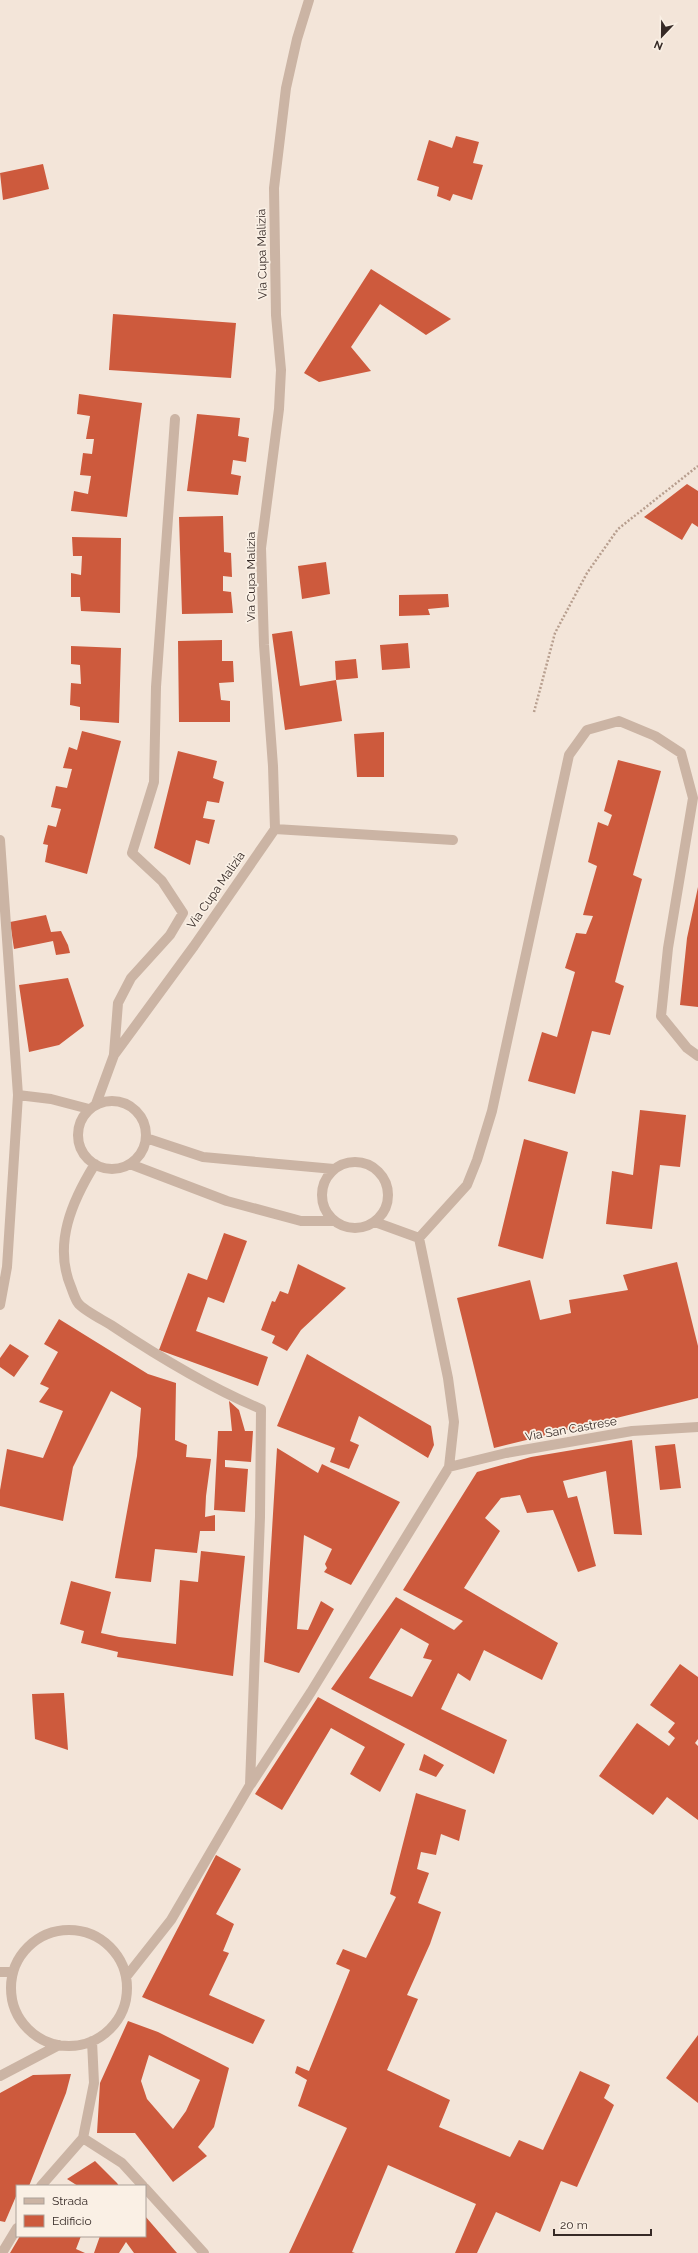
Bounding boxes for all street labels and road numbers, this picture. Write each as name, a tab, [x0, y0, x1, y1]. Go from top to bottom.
street label: Via Cupa Malizia	[254, 209, 270, 299]
street label: Via Cupa Malizia	[244, 532, 258, 622]
street label: Via Cupa Malizia	[184, 849, 248, 931]
street label: Via San Castrese	[524, 1414, 618, 1444]

